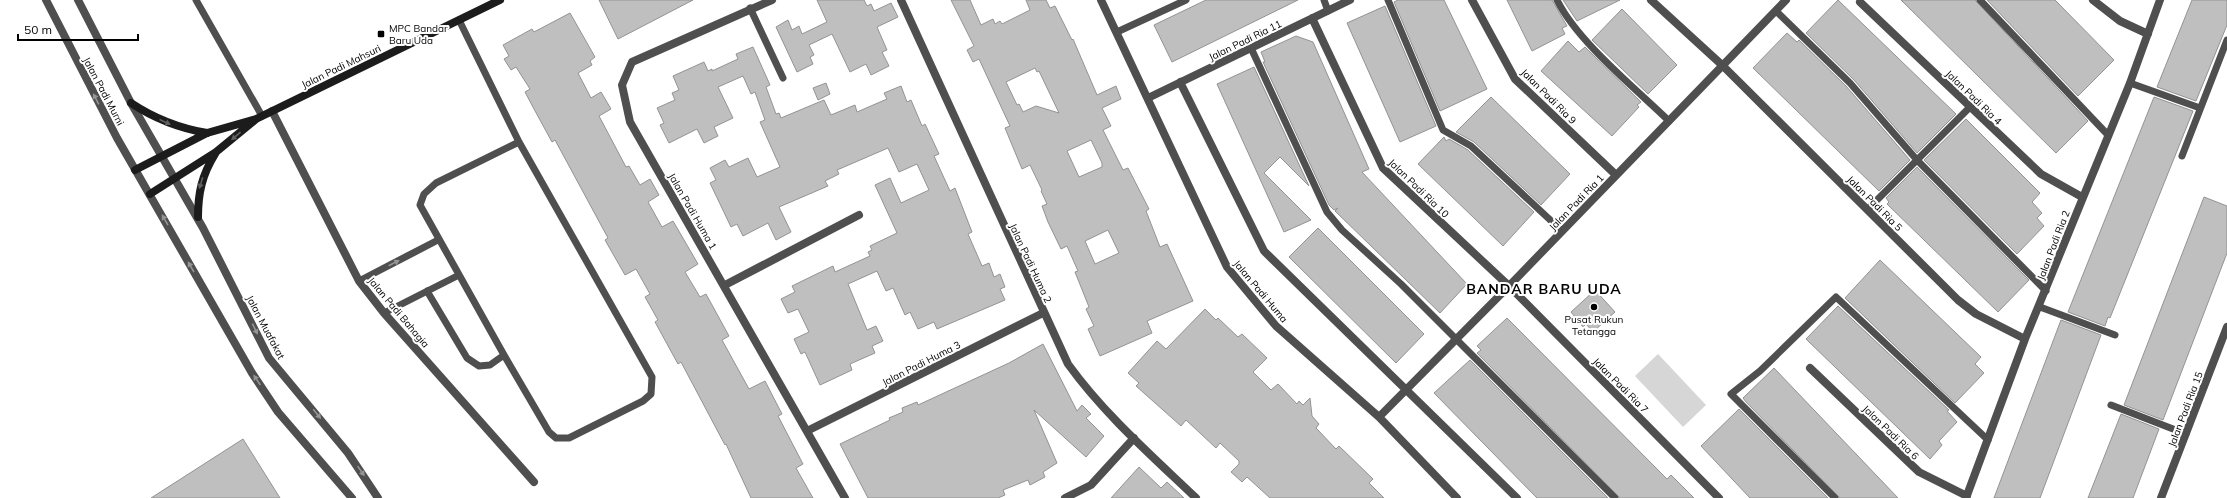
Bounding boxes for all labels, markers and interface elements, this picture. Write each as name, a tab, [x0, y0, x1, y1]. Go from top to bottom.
scale bar	[18, 16, 138, 42]
street label: Jalan Padi Ria 11	[1207, 17, 1284, 64]
text: 50 m	[24, 22, 52, 37]
place label: MPC Bandar Baru Uda	[389, 22, 448, 47]
marker: MPC Bandar Baru Uda	[376, 29, 386, 39]
street label: Jalan Padi Mahsuri	[299, 42, 383, 91]
street label: Jalan Padi Murni	[80, 55, 127, 128]
street label: Jalan Padi Ria 9	[1518, 66, 1579, 127]
street label: Jalan Padi Ria 4	[1943, 67, 2005, 127]
one-way arrow	[92, 93, 99, 104]
one-way arrow	[159, 119, 170, 125]
one-way arrow	[231, 131, 242, 140]
street label: Jalan Padi Ria 10	[1386, 156, 1452, 221]
street label: Jalan Padi Huma 1	[665, 171, 720, 252]
street label: Jalan Padi Ria 1	[1546, 171, 1606, 233]
street label: Jalan Padi Ria 5	[1844, 173, 1905, 234]
one-way arrow	[198, 177, 204, 189]
street label: Jalan Padi Ria 2	[2034, 209, 2073, 282]
one-way arrow	[161, 215, 168, 226]
street label: Jalan Padi Huma 2	[1006, 221, 1055, 305]
street label: Jalan Padi Huma	[1231, 257, 1291, 325]
one-way arrow	[388, 259, 400, 266]
one-way arrow	[188, 261, 195, 273]
street label: Jalan Padi Bahagia	[365, 274, 432, 350]
district label: BANDAR BARU UDA	[1466, 280, 1622, 298]
street label: Jalan Muafakat	[243, 293, 288, 362]
marker: Pusat Rukun Tetangga	[1589, 302, 1599, 312]
place label: Pusat Rukun Tetangga	[1565, 313, 1624, 338]
one-way arrow	[251, 323, 258, 334]
street label: Jalan Padi Huma 3	[880, 338, 963, 389]
street label: Jalan Padi Ria 7	[1590, 355, 1651, 416]
street label: Jalan Padi Ria 15	[2165, 370, 2206, 449]
one-way arrow	[253, 374, 260, 385]
street label: Jalan Padi Ria 6	[1860, 402, 1922, 462]
one-way arrow	[312, 409, 321, 420]
one-way arrow	[357, 466, 365, 477]

